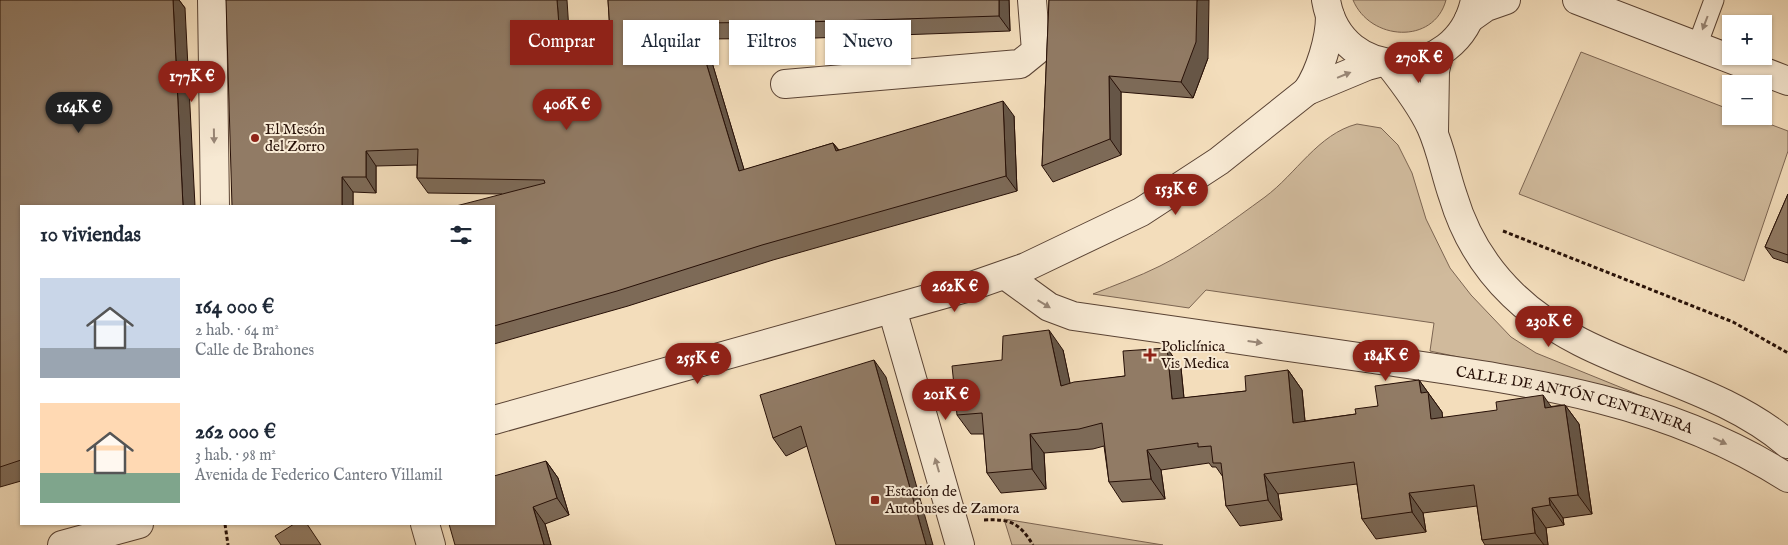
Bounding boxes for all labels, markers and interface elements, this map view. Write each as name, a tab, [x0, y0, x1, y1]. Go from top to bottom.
map controls	[1722, 15, 1772, 125]
button: +	[1722, 15, 1772, 65]
one-way arrow	[1701, 16, 1709, 30]
chip: Comprar	[510, 20, 613, 65]
chip: Alquilar	[623, 20, 719, 65]
chip: Filtros	[729, 20, 815, 65]
chip: Nuevo	[825, 20, 911, 65]
pin: 270K €	[1378, 42, 1460, 84]
text: 270K €	[1395, 48, 1443, 68]
pin: 177K €	[151, 61, 233, 103]
text: 177K €	[169, 67, 215, 87]
one-way arrow	[1337, 71, 1351, 79]
button: −	[1722, 75, 1772, 125]
pin: 406K €	[526, 88, 608, 131]
pin: 164K €	[38, 92, 120, 134]
text: 406K €	[544, 95, 590, 115]
text: 164K €	[57, 98, 102, 118]
place label: El Mesón del Zorro	[265, 120, 325, 156]
one-way arrow	[210, 128, 218, 144]
marker: El Mesón del Zorro	[249, 132, 261, 144]
pin: 153K €	[1135, 174, 1217, 216]
text: 153K €	[1155, 180, 1197, 200]
icon: filters	[447, 221, 475, 249]
text: 10 viviendas	[40, 222, 141, 249]
pin: 262K €	[914, 270, 996, 313]
text: 262K €	[932, 277, 978, 297]
text: 164 000 €	[195, 294, 274, 321]
icon: home	[80, 298, 140, 358]
one-way arrow	[1038, 299, 1051, 308]
pin: 230K €	[1508, 306, 1590, 348]
text: 230K €	[1526, 312, 1572, 332]
text: 2 hab. · 64 m²	[195, 321, 279, 341]
place label: Policlínica Vis Medica	[1160, 337, 1230, 373]
one-way arrow	[1247, 338, 1263, 346]
pin: 184K €	[1345, 340, 1427, 382]
text: Calle de Brahones	[195, 341, 314, 361]
pin: 255K €	[657, 342, 739, 385]
text: 184K €	[1364, 346, 1408, 366]
marker: Policlínica Vis Medica	[1143, 348, 1157, 362]
text: 255K €	[676, 349, 720, 369]
street label: CALLE DE ANTÓN CENTENERA	[1455, 362, 1697, 438]
pin: 201K €	[905, 378, 987, 421]
text: 201K €	[923, 385, 969, 405]
text: 262 000 €	[195, 419, 276, 446]
icon: home	[80, 423, 140, 483]
one-way arrow	[1713, 438, 1727, 446]
text: 3 hab. · 98 m²	[195, 446, 276, 466]
one-way arrow	[932, 457, 940, 472]
text: Avenida de Federico Cantero Villamil	[195, 466, 442, 486]
place label: Estación de Autobuses de Zamora	[884, 482, 1020, 518]
marker: Estación de Autobuses de Zamora	[869, 494, 881, 506]

